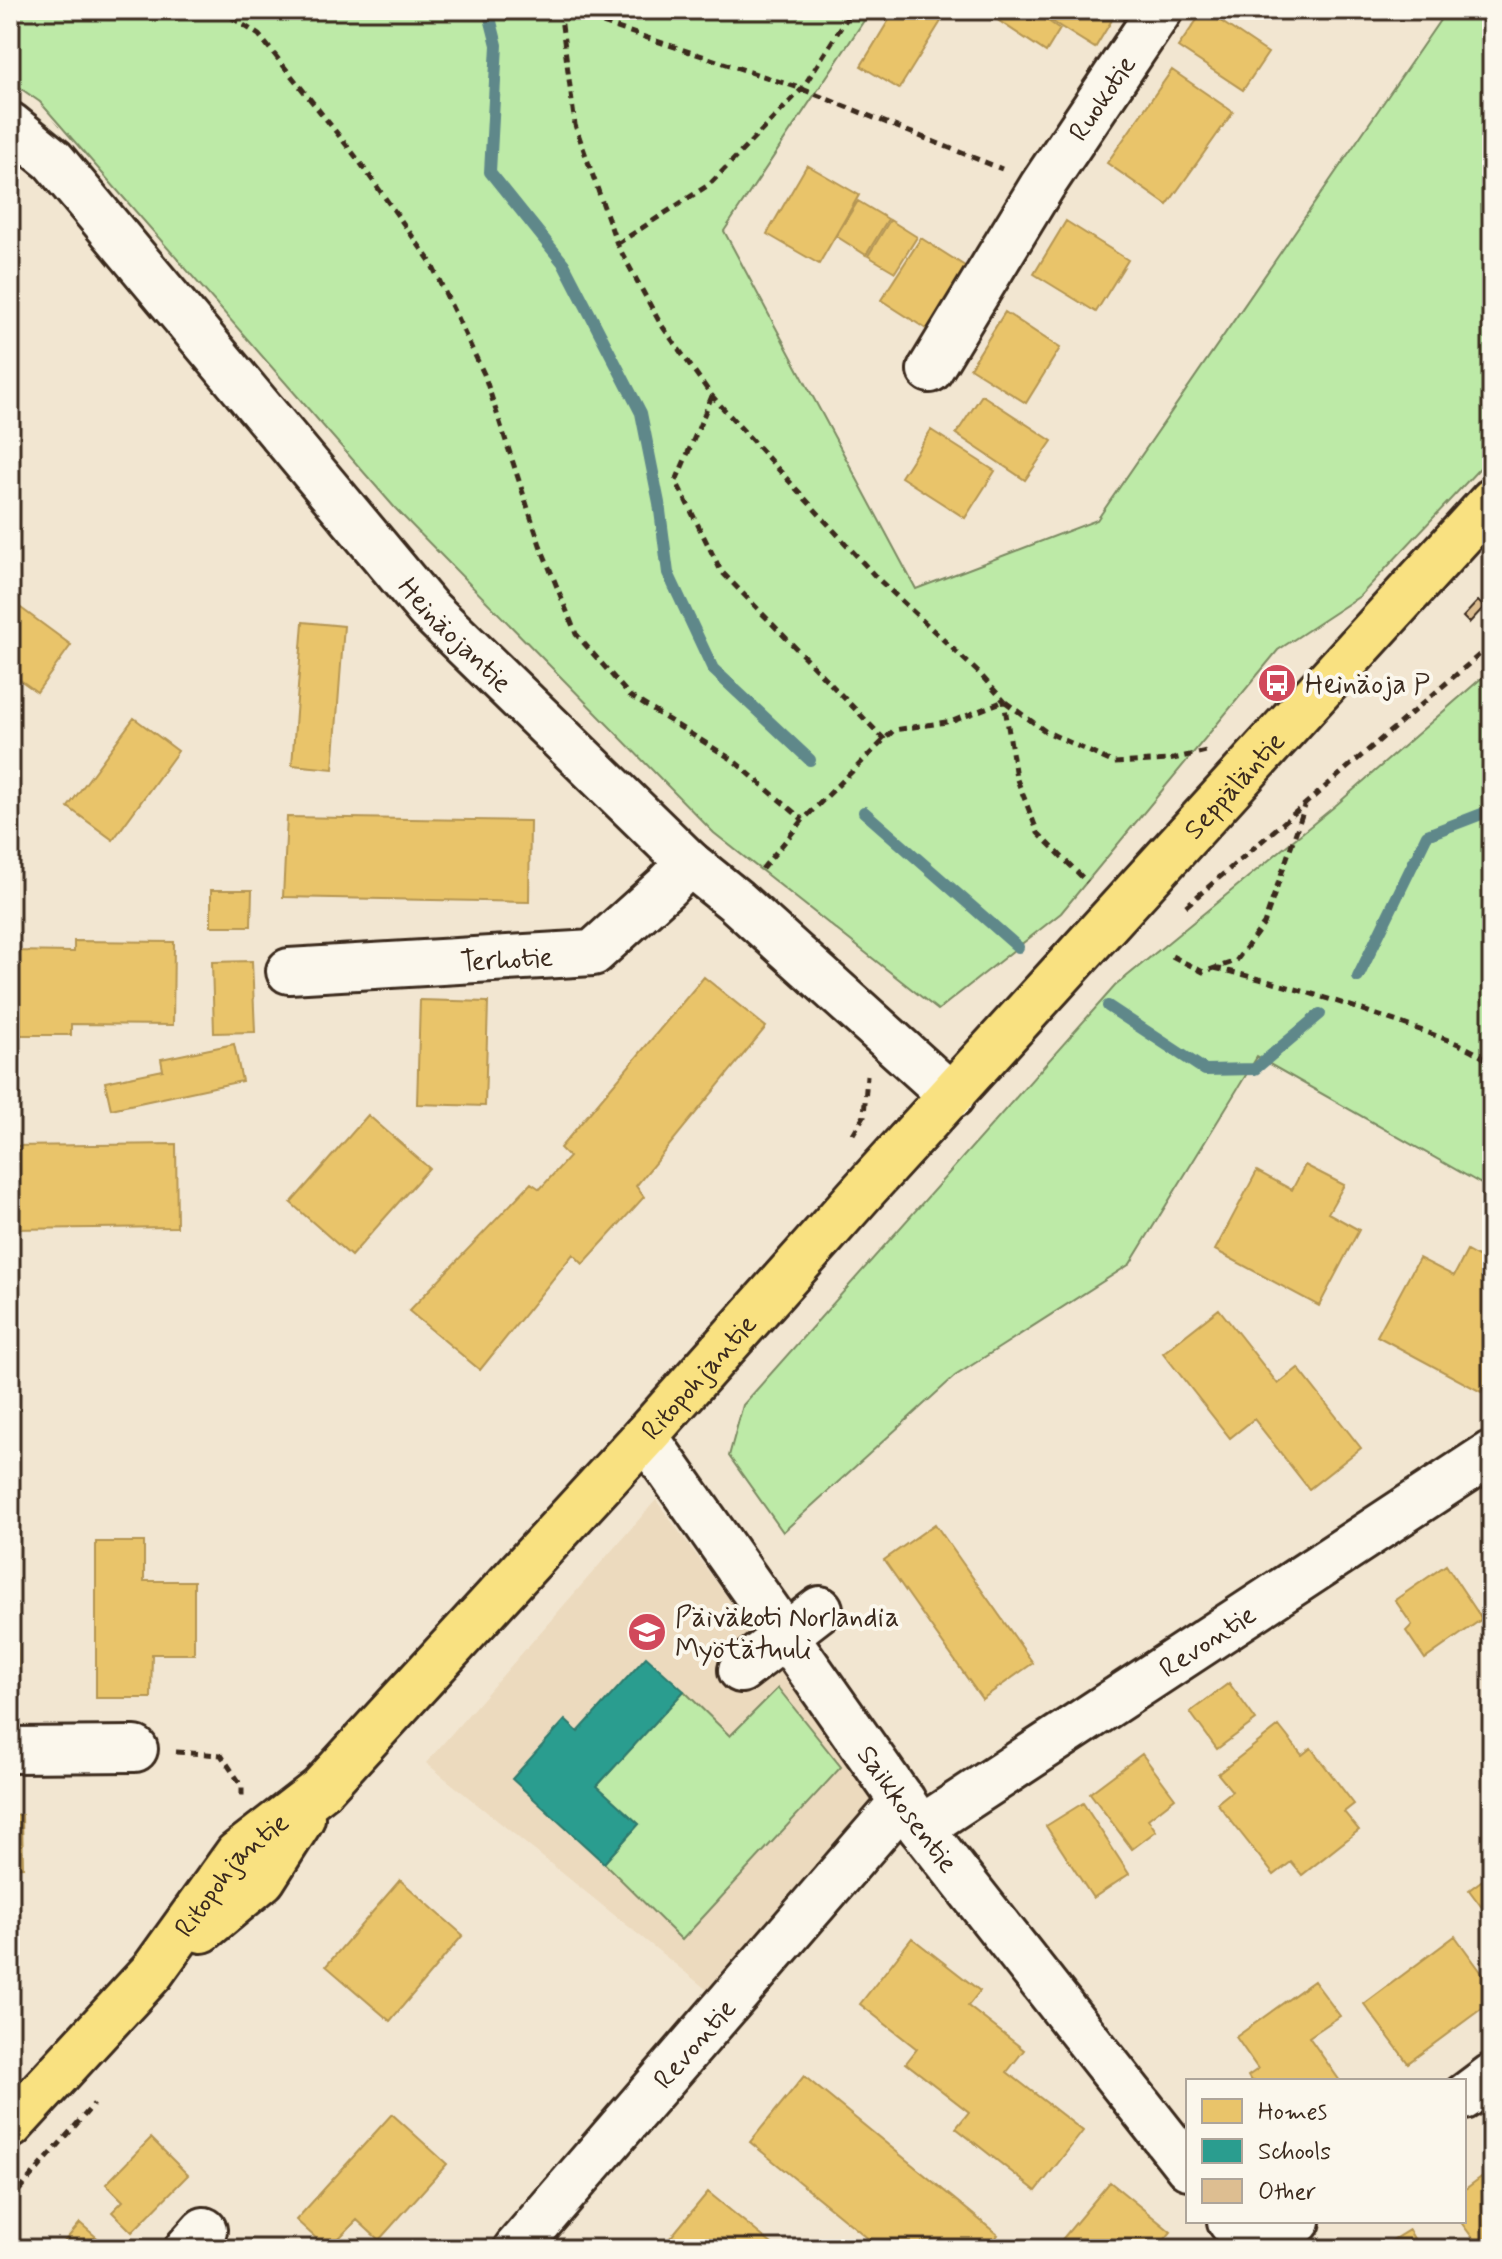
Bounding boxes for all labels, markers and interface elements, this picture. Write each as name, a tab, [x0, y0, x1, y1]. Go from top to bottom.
street label: Ruokotie	[1061, 49, 1146, 149]
street label: Heinäojantie	[388, 571, 519, 702]
bus stop icon: Heinäoja P	[1256, 662, 1298, 704]
place label: Heinäoja P	[1305, 667, 1430, 704]
street label: Seppäläntie	[1176, 724, 1294, 849]
street label: Terhotie	[459, 939, 554, 982]
street label: Ritopohjantie	[634, 1307, 766, 1449]
street label: Revontie	[1153, 1597, 1264, 1688]
place label: Päiväkoti Norlandia Myötätuuli	[675, 1600, 899, 1669]
school or university icon: Päiväkoti Norlandia Myötätuuli	[626, 1611, 668, 1653]
street label: Saikkosentie	[847, 1738, 965, 1881]
street label: Ritopohjantie	[167, 1805, 297, 1945]
street label: Revontie	[646, 1992, 745, 2098]
legend	[1186, 2079, 1466, 2223]
text: Homes	[1258, 2097, 1327, 2128]
text: Schools	[1258, 2137, 1331, 2168]
text: Other	[1258, 2177, 1316, 2208]

